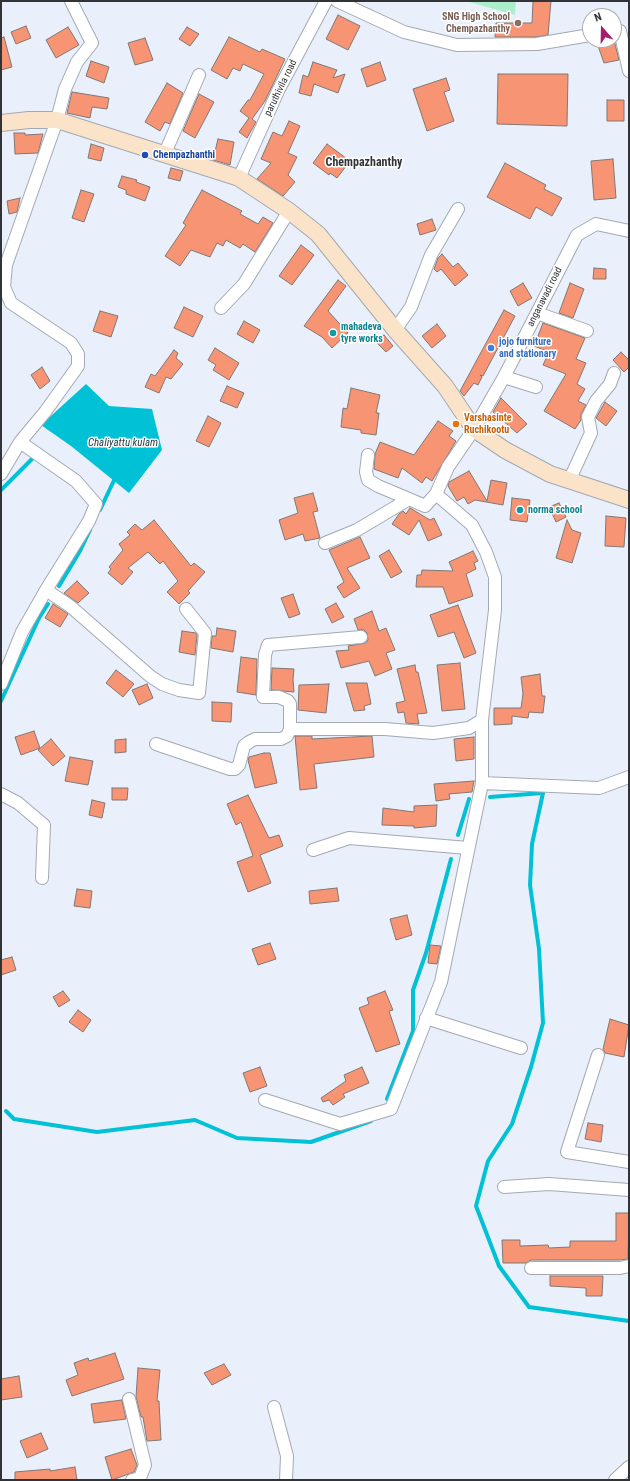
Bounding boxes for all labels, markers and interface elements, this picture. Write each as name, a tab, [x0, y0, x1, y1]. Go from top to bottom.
north arrow	[582, 8, 622, 48]
text: N	[593, 10, 603, 24]
place label: SNG High School Chempazhanthy	[442, 11, 510, 34]
marker: SNG High School Chempazhanthy	[513, 18, 523, 28]
street label: paruthivila road	[262, 58, 300, 118]
place label: Chempazhanthi	[153, 149, 215, 161]
marker: Chempazhanthi	[140, 150, 150, 160]
district label: Chempazhanthy	[326, 156, 402, 170]
street label: anganavadi road	[525, 265, 565, 329]
place label: mahadeva tyre works	[341, 321, 383, 344]
marker: mahadeva tyre works	[328, 328, 338, 338]
place label: jojo furniture and stationary	[499, 336, 556, 360]
marker: jojo furniture and stationary	[486, 343, 496, 353]
place label: Varshasinte Ruchikootu	[464, 412, 512, 436]
marker: Varshasinte Ruchikootu	[451, 419, 461, 429]
water label: Chaliyattu kulam	[88, 436, 158, 450]
place label: norma school	[528, 504, 582, 516]
marker: norma school	[515, 505, 525, 515]

